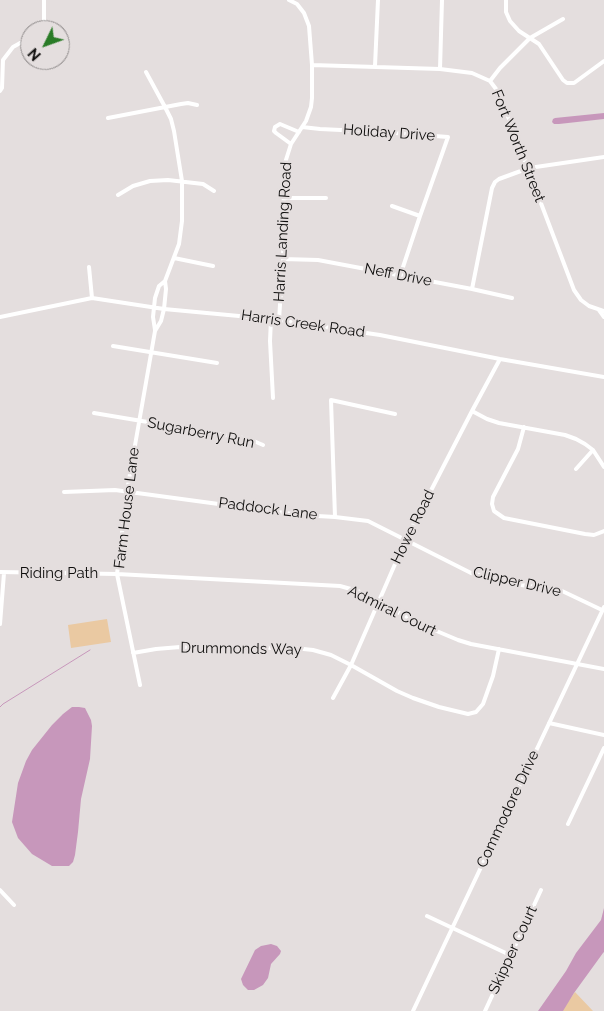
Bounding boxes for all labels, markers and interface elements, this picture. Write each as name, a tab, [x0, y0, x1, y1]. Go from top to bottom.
north arrow	[20, 20, 70, 70]
text: N	[25, 45, 44, 64]
street label: Fort Worth Street	[487, 87, 549, 205]
street label: Holiday Drive	[342, 121, 436, 145]
street label: Harris Landing Road	[270, 162, 296, 302]
street label: Neff Drive	[363, 260, 433, 290]
street label: Harris Creek Road	[240, 306, 366, 342]
street label: Sugarberry Run	[146, 414, 256, 452]
street label: Farm House Lane	[111, 446, 143, 570]
street label: Howe Road	[387, 487, 439, 567]
street label: Paddock Lane	[218, 494, 318, 524]
street label: Clipper Drive	[471, 563, 563, 601]
street label: Riding Path	[20, 564, 98, 582]
street label: Admiral Court	[345, 582, 439, 640]
street label: Drummonds Way	[180, 639, 302, 659]
street label: Commodore Drive	[473, 747, 543, 871]
street label: Skipper Court	[485, 903, 541, 997]

